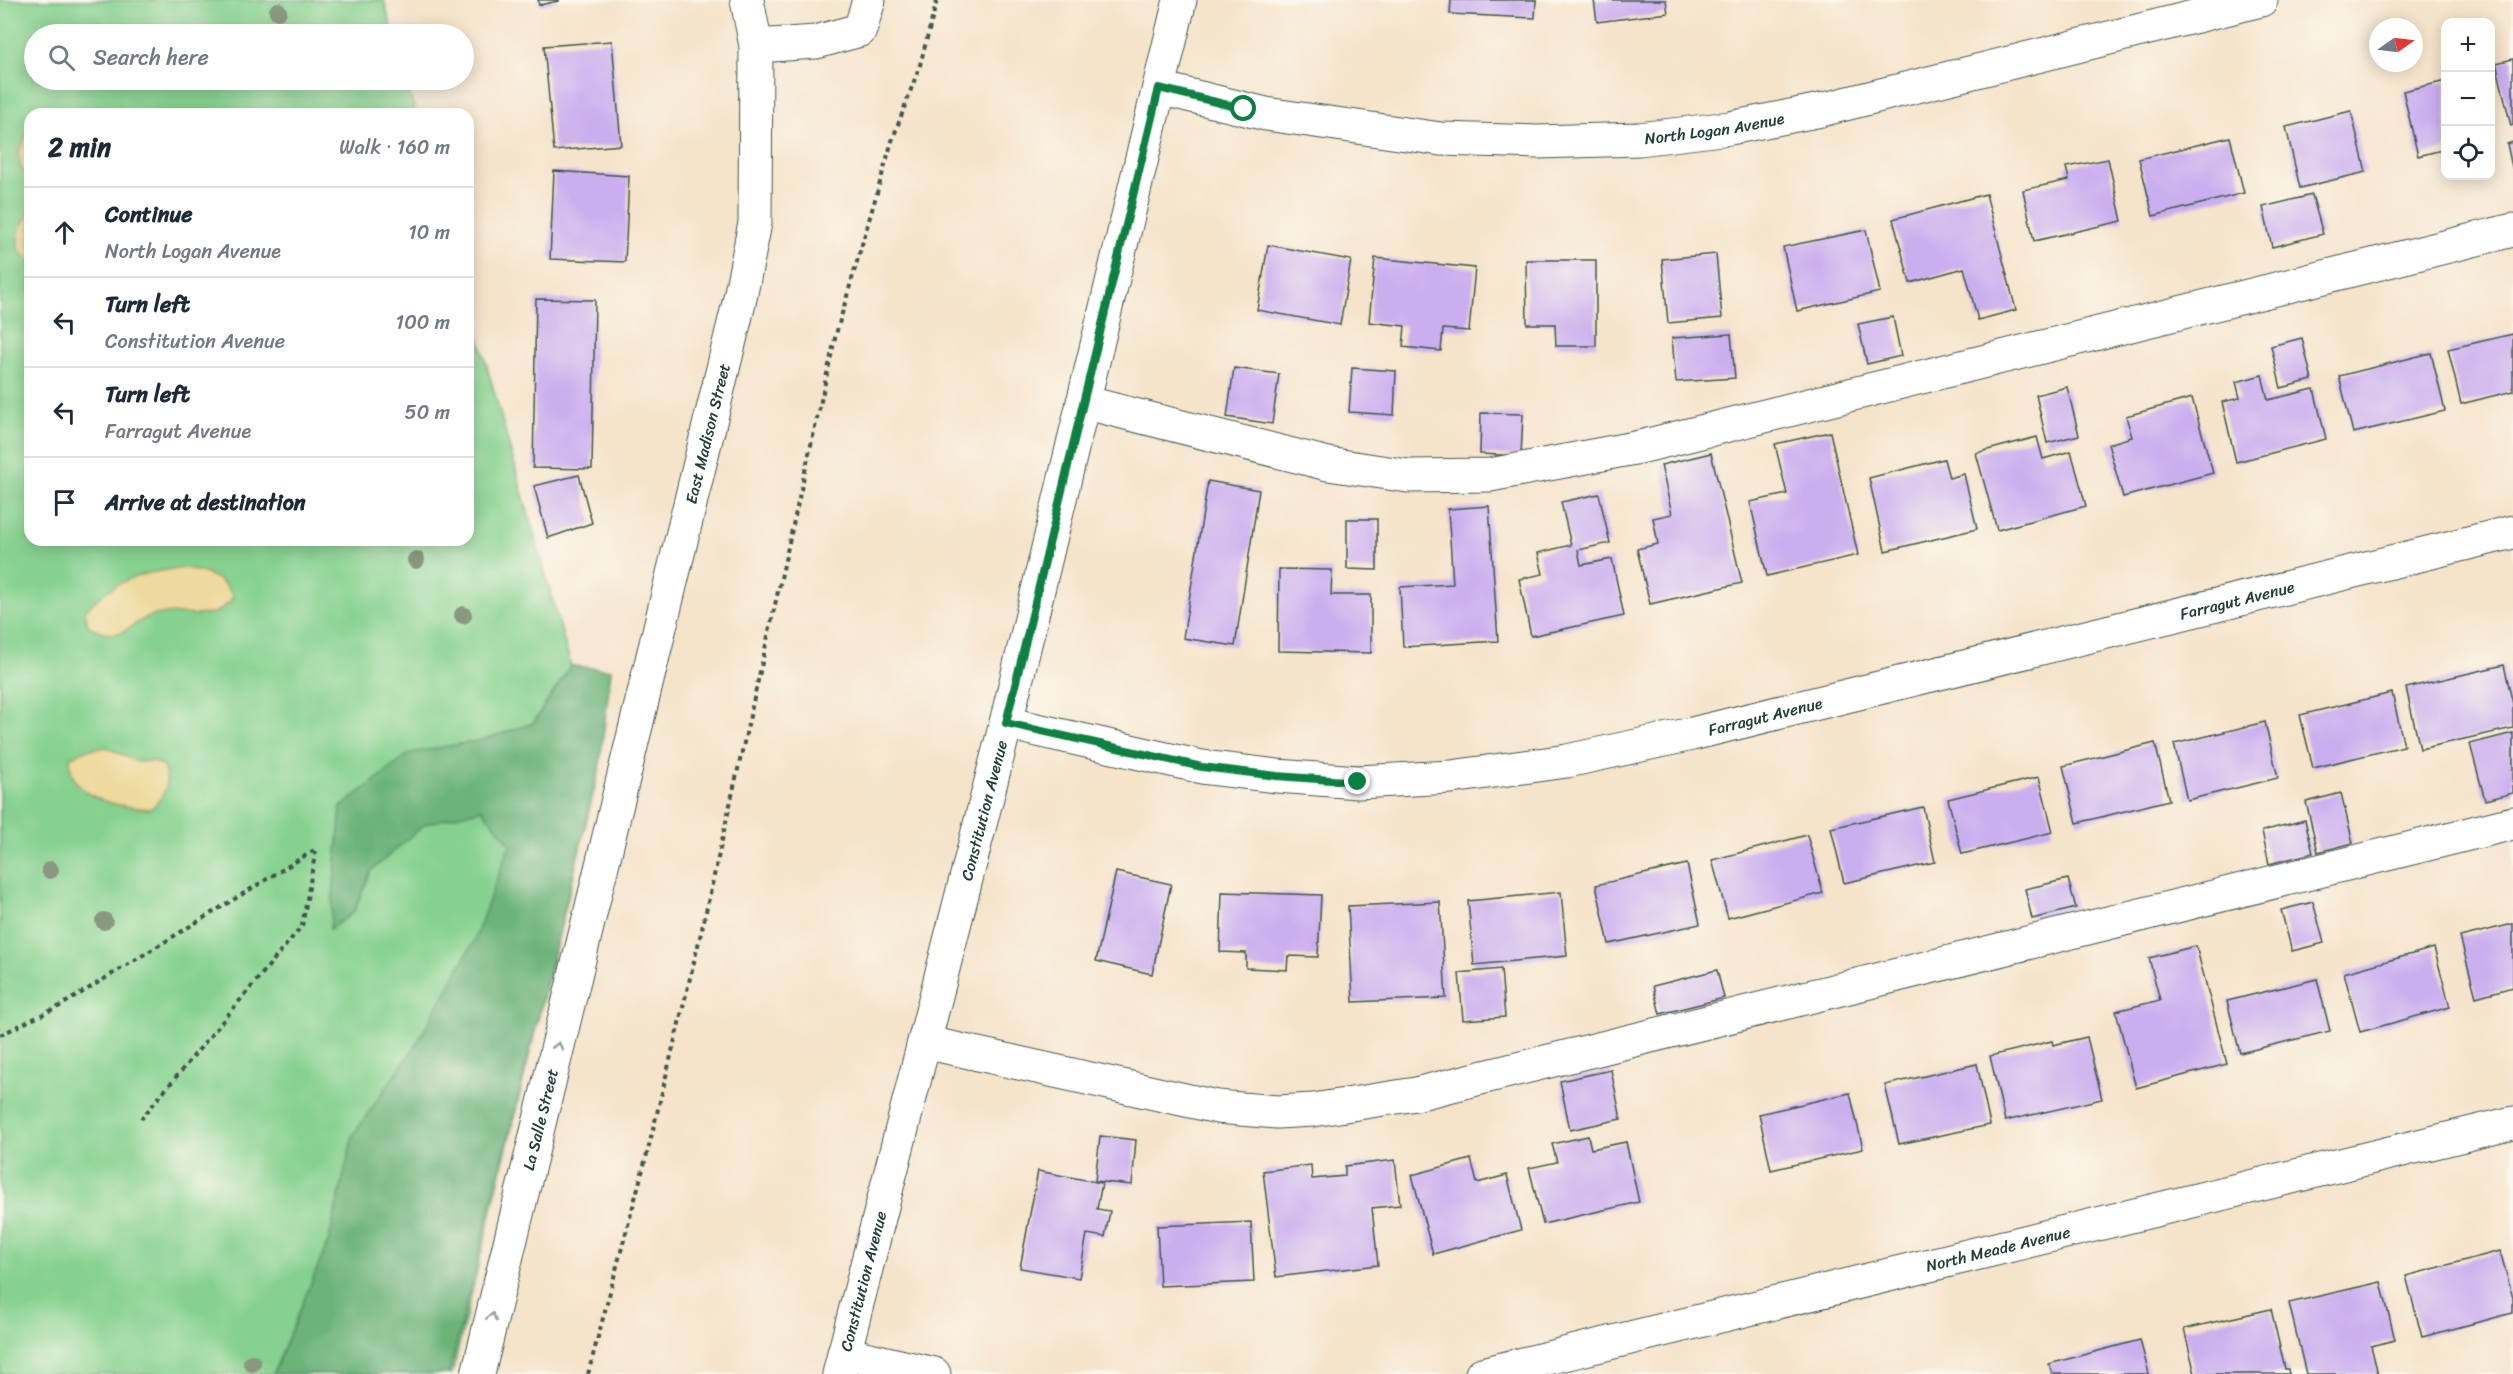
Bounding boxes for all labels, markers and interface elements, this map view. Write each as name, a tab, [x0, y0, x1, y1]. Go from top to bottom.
north arrow	[2369, 18, 2423, 72]
map controls	[2441, 18, 2495, 180]
button: +	[2441, 18, 2495, 72]
search box	[24, 24, 474, 90]
text: Search here	[93, 38, 209, 77]
icon: search	[45, 41, 78, 74]
button: −	[2441, 72, 2495, 126]
route start	[1230, 95, 1256, 121]
street label: North Logan Avenue	[1643, 104, 1787, 153]
text: 2 min	[48, 124, 111, 170]
button: locate	[2441, 126, 2495, 180]
text: Walk · 160 m	[339, 130, 450, 165]
text: Continue	[105, 195, 193, 234]
text: 10 m	[408, 215, 450, 250]
icon: ahead	[48, 216, 81, 249]
text: North Logan Avenue	[105, 234, 281, 269]
text: Turn left	[105, 285, 190, 324]
text: 100 m	[396, 305, 450, 340]
icon: left	[48, 306, 81, 339]
text: Constitution Avenue	[105, 324, 285, 359]
street label: East Madison Street	[677, 360, 739, 507]
text: Turn left	[105, 375, 190, 414]
text: 50 m	[405, 395, 450, 430]
icon: left	[48, 396, 81, 429]
text: Farragut Avenue	[105, 414, 251, 449]
text: Arrive at destination	[105, 483, 306, 522]
icon: arrive	[48, 486, 81, 519]
street label: Farragut Avenue	[2177, 572, 2298, 628]
street label: Farragut Avenue	[1705, 688, 1826, 745]
street label: Constitution Avenue	[952, 737, 1016, 884]
route end	[1344, 768, 1370, 794]
one-way arrow	[550, 1041, 563, 1051]
street label: La Salle Street	[514, 1066, 567, 1173]
street label: Constitution Avenue	[831, 1208, 895, 1355]
street label: North Meade Avenue	[1923, 1217, 2073, 1280]
one-way arrow	[484, 1312, 497, 1322]

